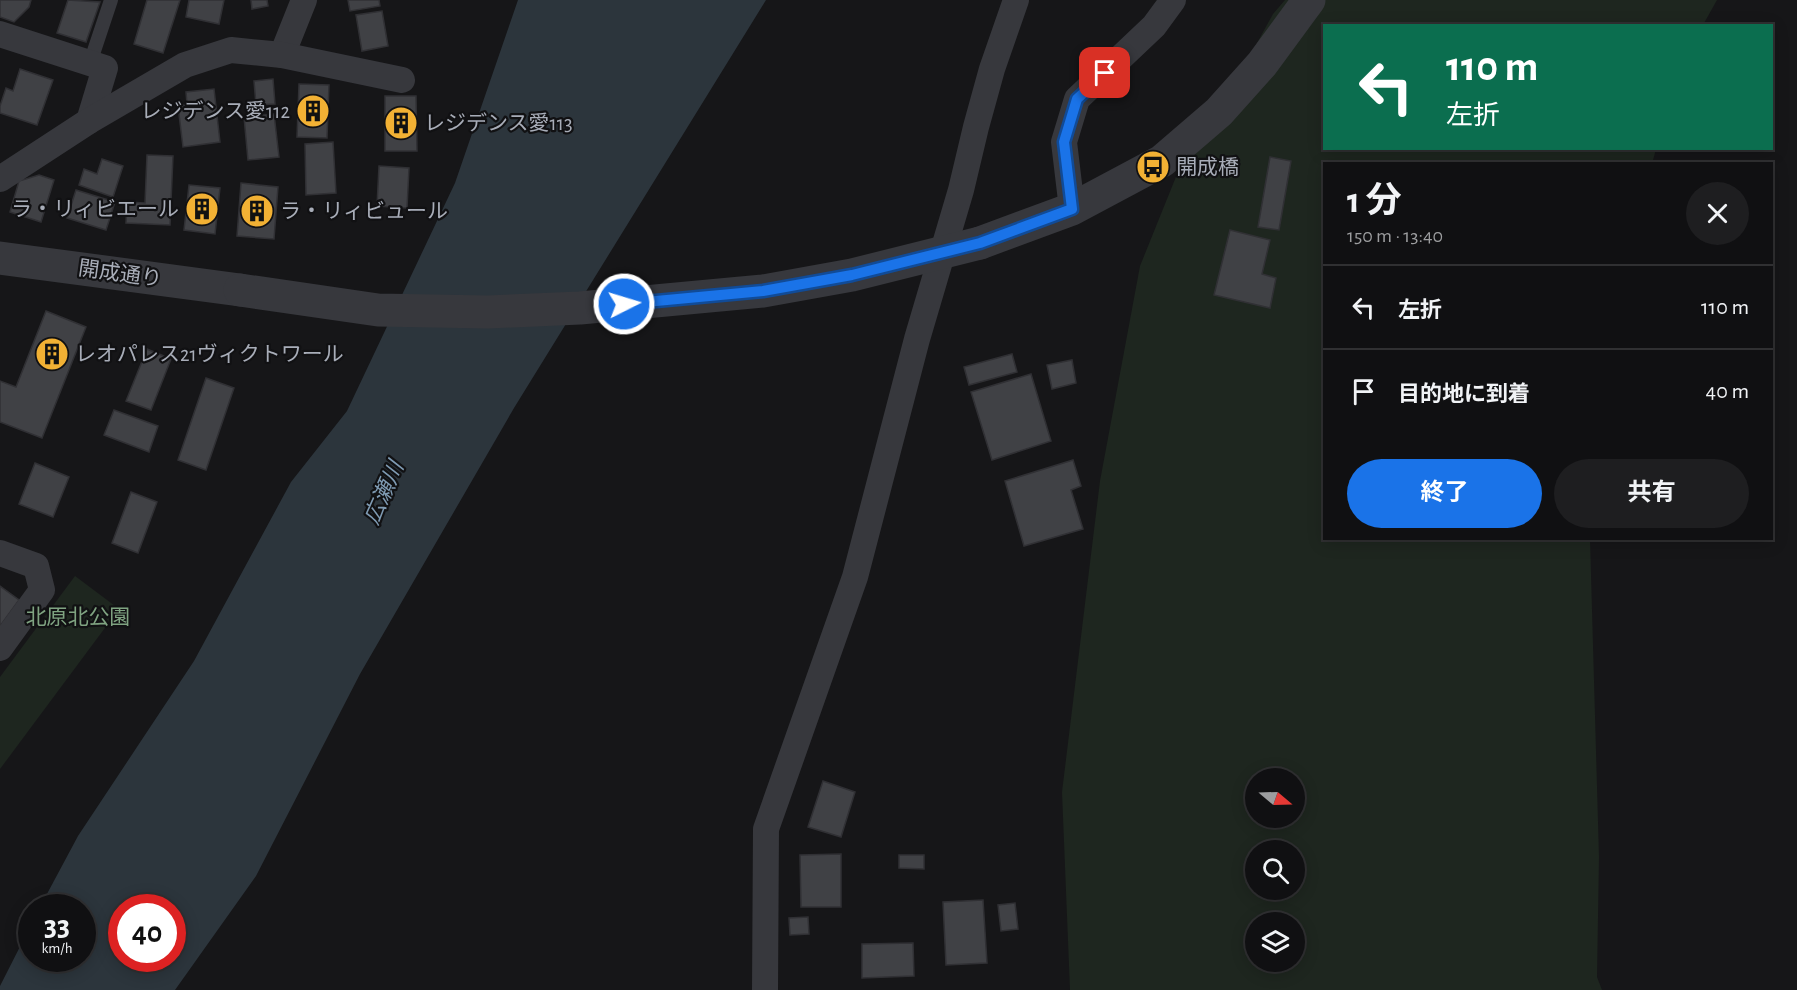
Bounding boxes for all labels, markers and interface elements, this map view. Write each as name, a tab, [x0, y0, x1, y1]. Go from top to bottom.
text: 110 m	[1446, 46, 1538, 88]
pin	[1079, 47, 1130, 98]
icon: left	[1347, 48, 1425, 126]
icon: arrive	[1088, 56, 1121, 89]
building icon: レジデンス愛112	[295, 93, 331, 129]
place label: レジデンス愛112	[140, 100, 290, 122]
text: 左折	[1446, 102, 1500, 129]
building icon: レジデンス愛113	[383, 105, 419, 141]
place label: レジデンス愛113	[424, 112, 573, 134]
bus stop icon: 開成橋	[1135, 149, 1171, 185]
place label: 開成橋	[1176, 156, 1239, 178]
button: close	[1686, 182, 1749, 245]
text: 1 分	[1347, 183, 1401, 219]
building icon: ラ・リィビエール	[184, 191, 220, 227]
building icon: ラ・リィビュール	[239, 193, 275, 229]
place label: ラ・リィビエール	[11, 198, 179, 220]
place label: ラ・リィビュール	[280, 200, 448, 222]
text: 150 m · 13:40	[1347, 226, 1443, 246]
street label: 開成通り	[77, 257, 163, 290]
position arrow	[592, 272, 656, 336]
icon: left	[1347, 291, 1380, 324]
text: 110 m	[1701, 296, 1749, 318]
text: 左折	[1398, 299, 1442, 321]
building icon: レオパレス21ヴィクトワール	[34, 336, 70, 372]
place label: レオパレス21ヴィクトワール	[75, 343, 344, 365]
icon: arrive	[1347, 375, 1380, 408]
text: 40 m	[1706, 380, 1749, 402]
text: 目的地に到着	[1398, 383, 1530, 405]
water label: 広瀬川	[360, 456, 408, 528]
button: 終了	[1347, 459, 1542, 528]
button: 共有	[1554, 459, 1749, 528]
park label: 北原北公園	[26, 606, 131, 628]
north arrow	[1245, 768, 1305, 828]
map controls	[1245, 768, 1305, 972]
button: search	[1245, 840, 1305, 900]
speed limit sign: 40	[108, 894, 186, 972]
text: 33	[44, 911, 70, 941]
button: layers	[1245, 912, 1305, 972]
text: km/h	[42, 941, 72, 956]

